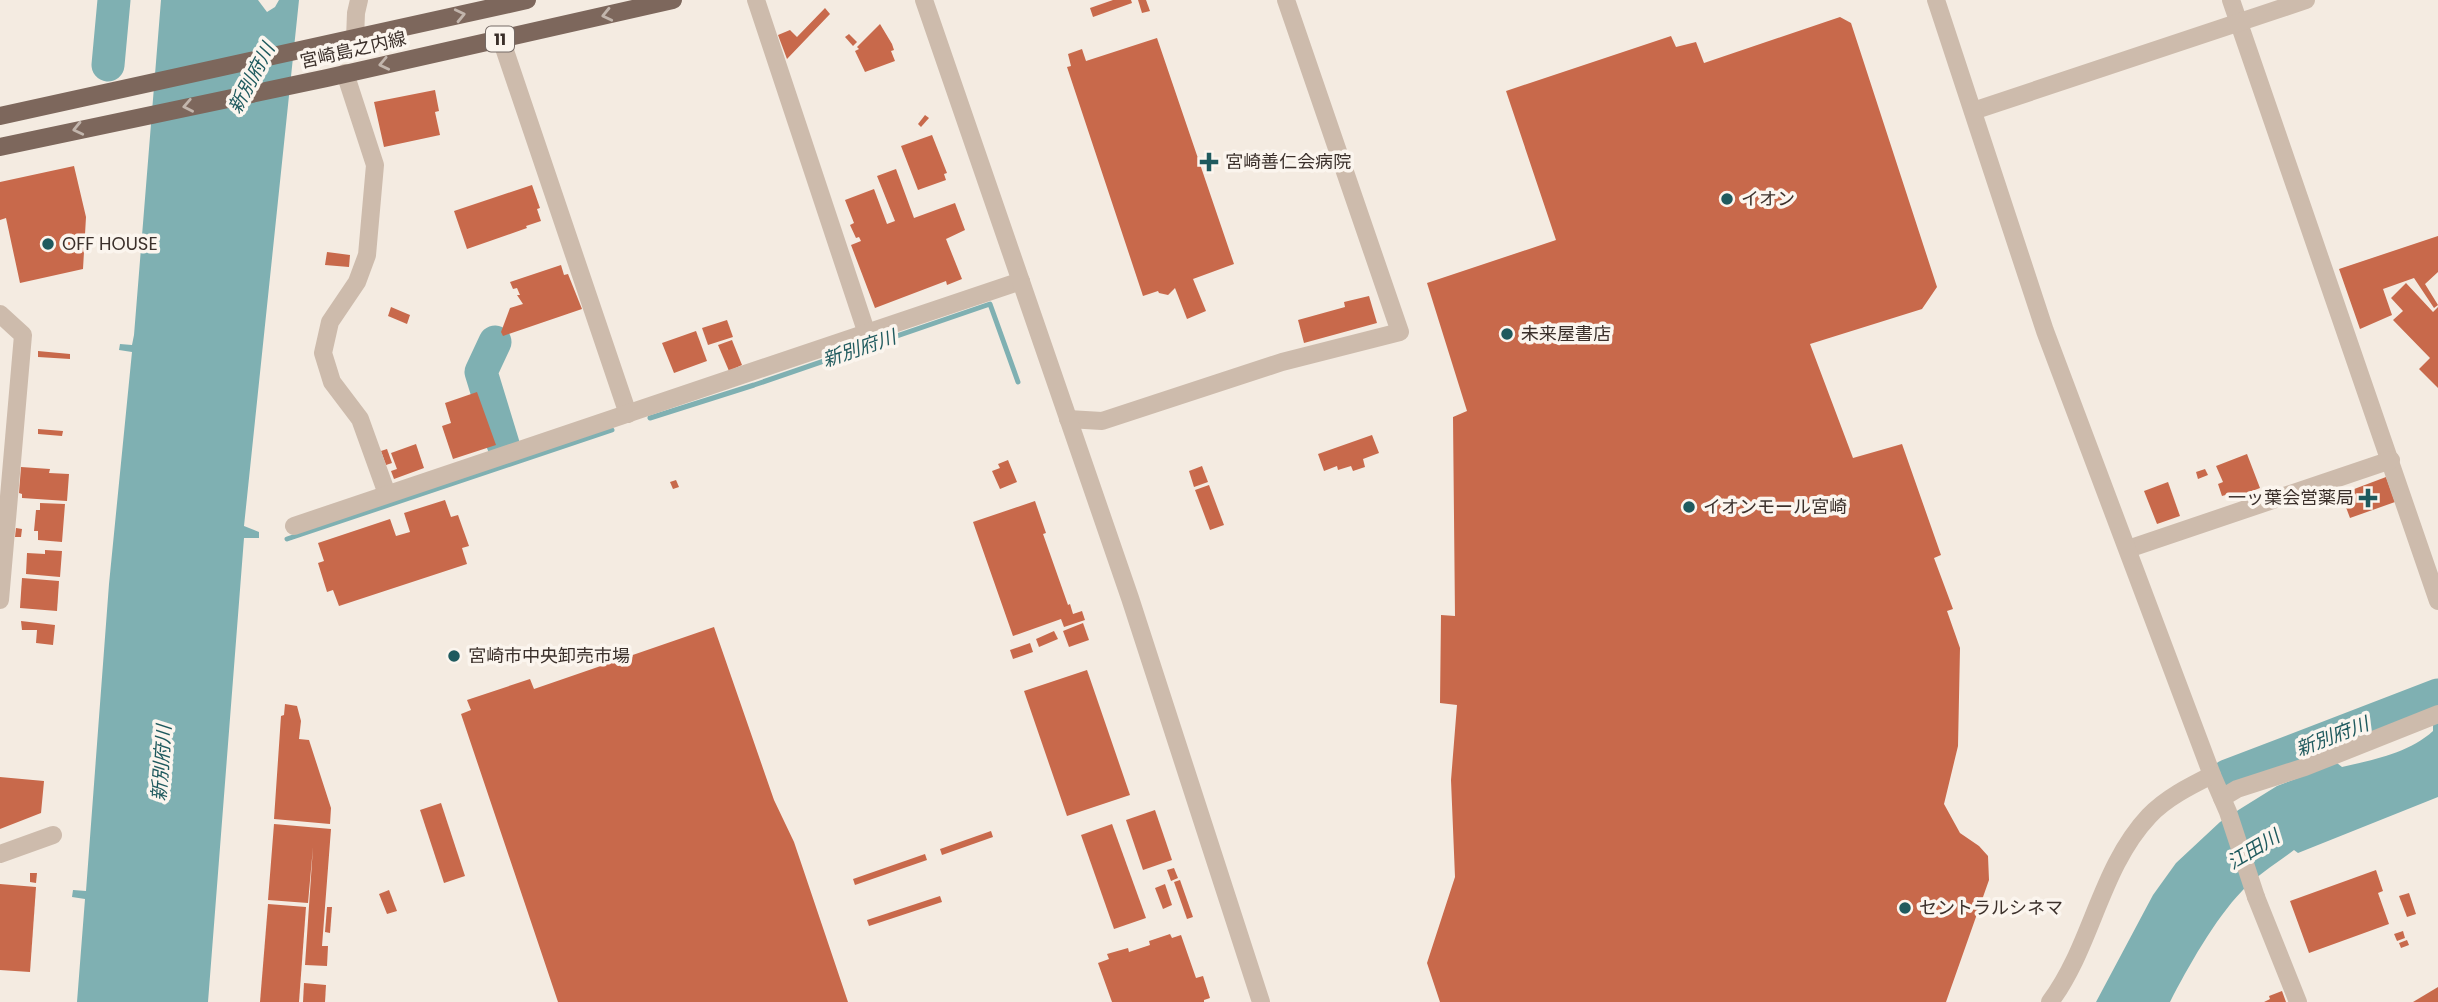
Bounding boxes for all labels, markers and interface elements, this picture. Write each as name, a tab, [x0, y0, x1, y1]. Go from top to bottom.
one-way arrow	[601, 7, 613, 21]
one-way arrow	[453, 9, 465, 23]
street label: 宮崎島之内線	[297, 25, 408, 74]
road number: 11	[486, 26, 514, 52]
water label: 新別府川	[222, 37, 282, 118]
one-way arrow	[378, 56, 390, 71]
one-way arrow	[182, 98, 194, 113]
one-way arrow	[72, 121, 84, 136]
place label: 宮崎善仁会病院	[1225, 149, 1351, 174]
marker: 宮崎善仁会病院	[1199, 152, 1219, 172]
place label: イオン	[1741, 186, 1795, 211]
marker: イオン	[1719, 191, 1735, 207]
place label: OFF HOUSE	[62, 231, 158, 256]
marker: OFF HOUSE	[40, 236, 56, 252]
place label: 未来屋書店	[1521, 321, 1611, 346]
water label: 新別府川	[819, 323, 901, 374]
marker: 未来屋書店	[1499, 326, 1515, 342]
place label: 一ッ葉会営薬局	[2228, 485, 2354, 510]
marker: 一ッ葉会営薬局	[2360, 490, 2376, 506]
place label: イオンモール宮崎	[1703, 494, 1847, 519]
marker: イオンモール宮崎	[1681, 499, 1697, 515]
place label: 宮崎市中央卸売市場	[468, 643, 630, 668]
marker: 宮崎市中央卸売市場	[446, 648, 462, 664]
water label: 新別府川	[2292, 710, 2374, 763]
water label: 新別府川	[145, 722, 178, 802]
water label: 江田川	[2222, 822, 2286, 876]
place label: セントラルシネマ	[1919, 895, 2063, 920]
marker: セントラルシネマ	[1897, 900, 1913, 916]

